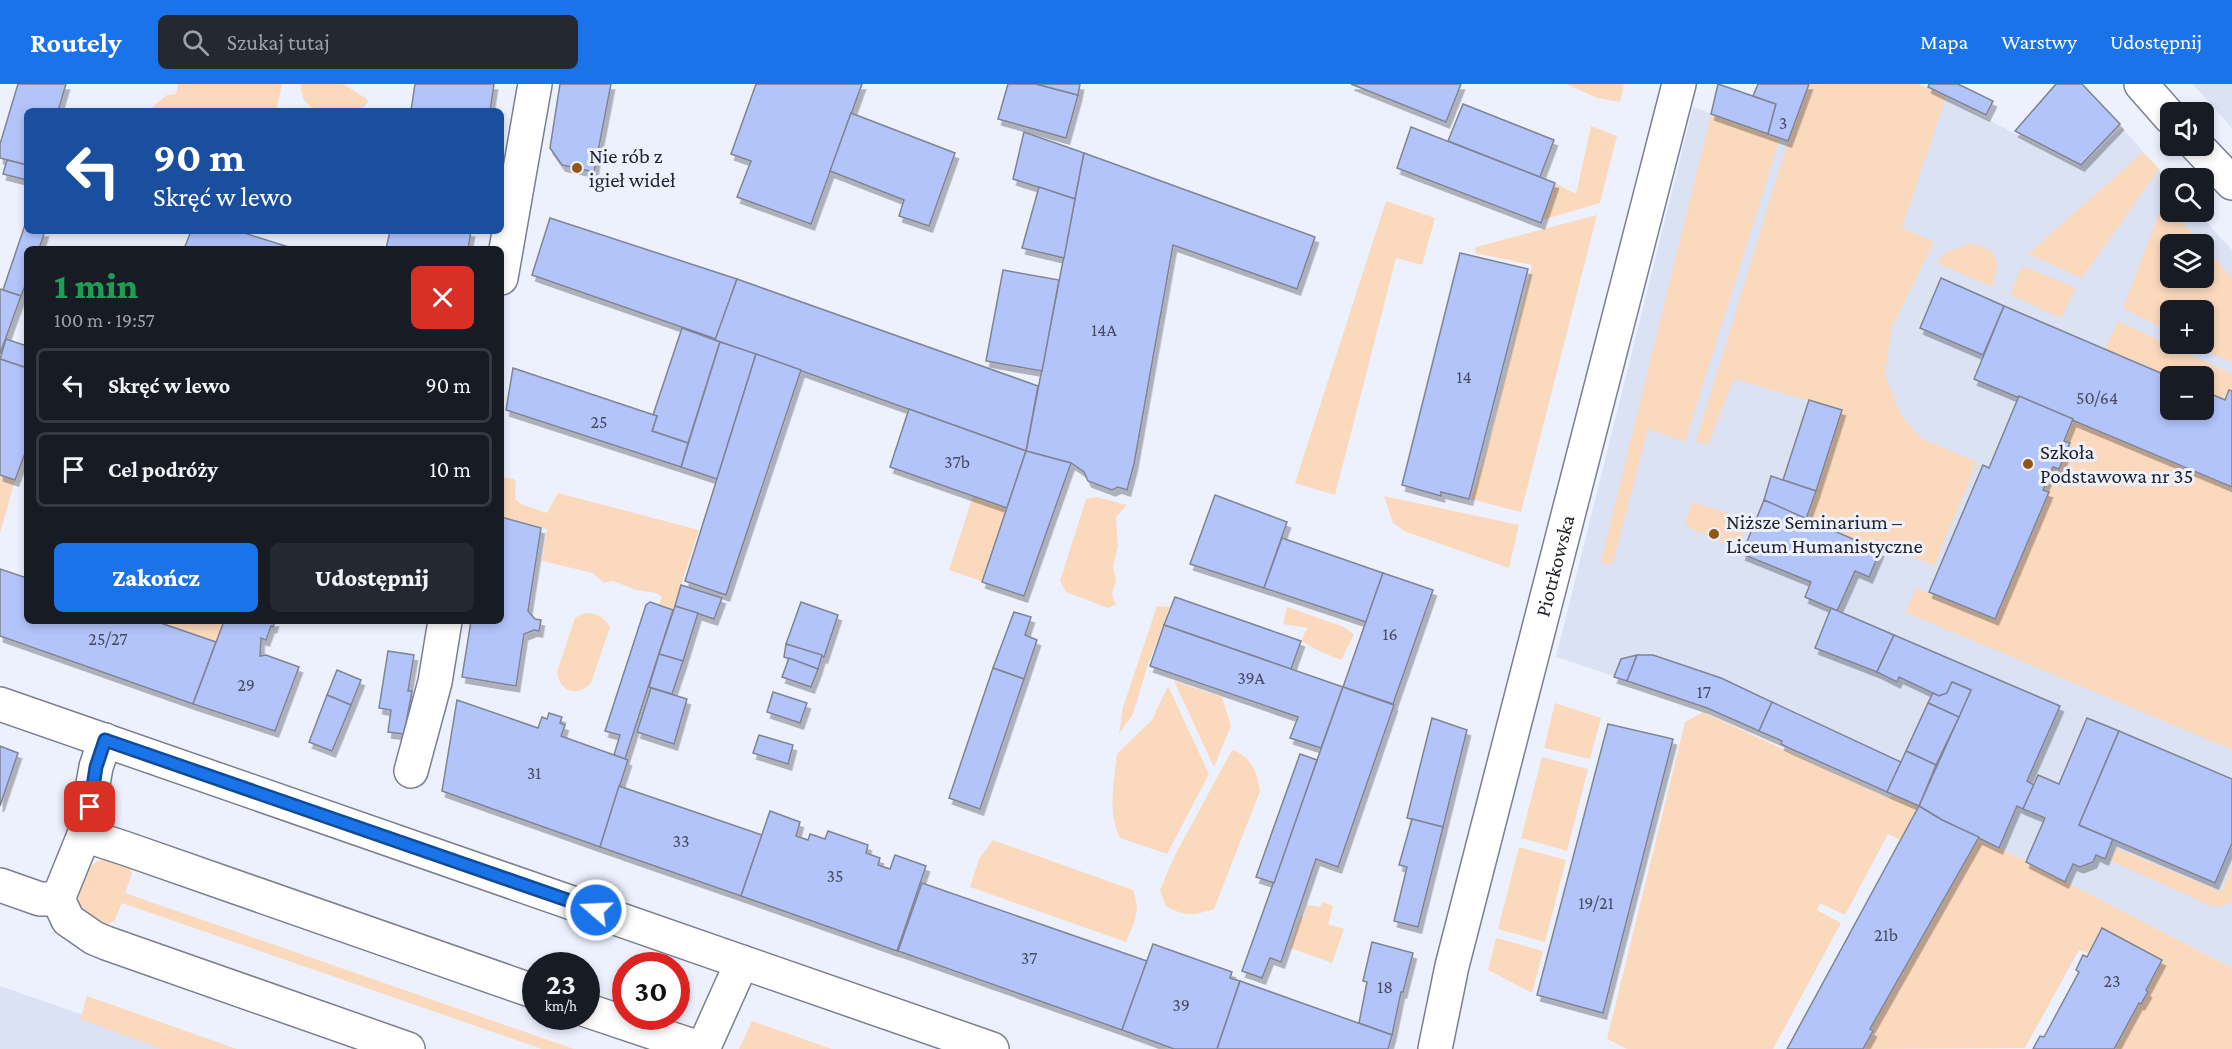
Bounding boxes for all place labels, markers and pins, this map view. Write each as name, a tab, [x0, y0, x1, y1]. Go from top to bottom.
place label: Nie rób z igieł wideł	[589, 144, 676, 192]
marker: Nie rób z igieł wideł	[570, 161, 584, 175]
place label: Szkoła Podstawowa nr 35	[2040, 440, 2193, 488]
marker: Szkoła Podstawowa nr 35	[2021, 457, 2035, 471]
place label: Niższe Seminarium – Liceum Humanistyczne	[1726, 510, 1923, 558]
marker: Niższe Seminarium – Liceum Humanistyczne	[1707, 527, 1721, 541]
pin	[64, 781, 115, 832]

